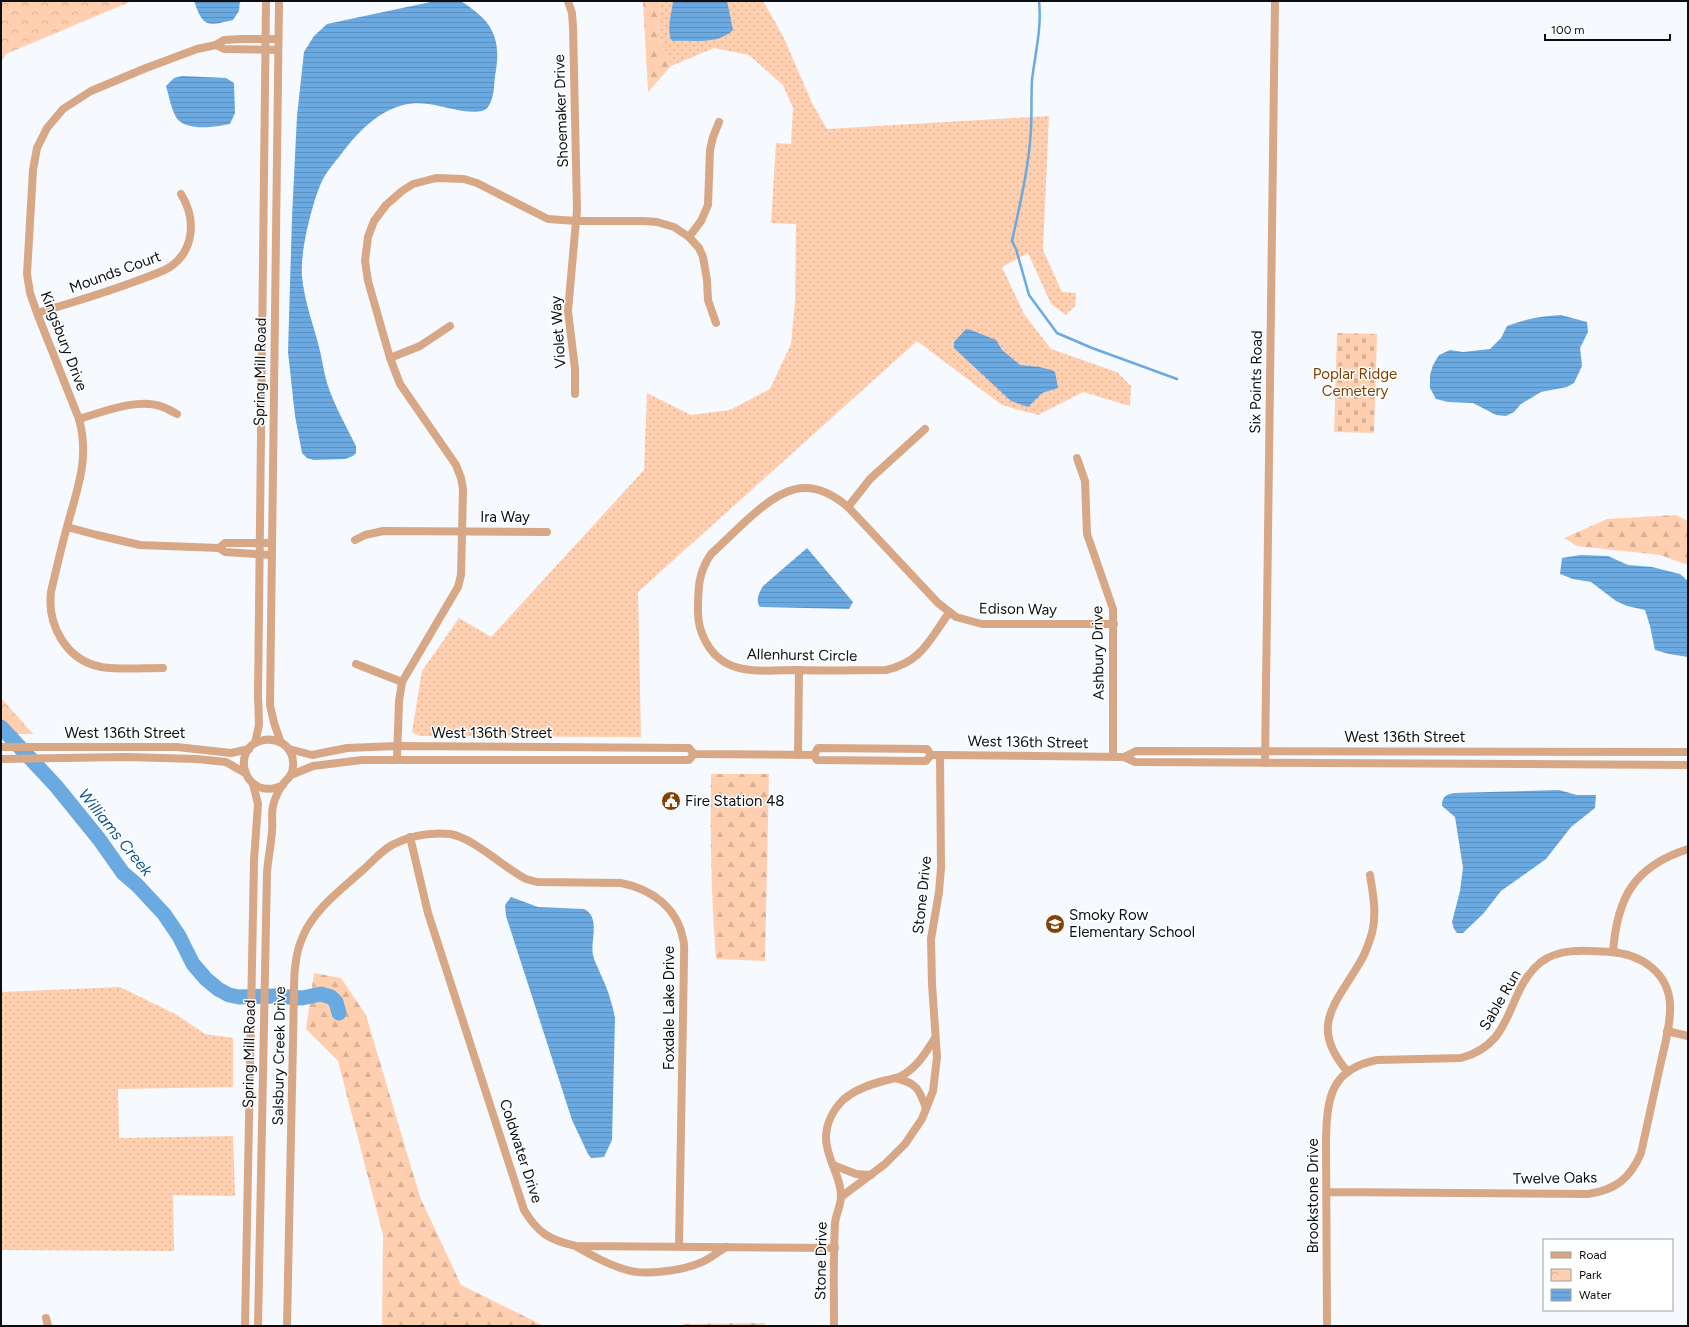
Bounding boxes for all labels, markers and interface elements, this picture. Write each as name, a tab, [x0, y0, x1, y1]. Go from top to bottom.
scale bar	[1545, 16, 1670, 42]
text: 100 m	[1551, 23, 1585, 37]
street label: Shoemaker Drive	[550, 54, 572, 168]
street label: Mounds Court	[67, 247, 164, 297]
street label: Kingsbury Drive	[37, 289, 91, 393]
street label: Violet Way	[546, 295, 570, 369]
street label: Spring Mill Road	[250, 318, 270, 426]
street label: Six Points Road	[1246, 330, 1266, 434]
park label: Poplar Ridge Cemetery	[1313, 365, 1397, 400]
street label: Ira Way	[480, 508, 530, 526]
street label: Edison Way	[979, 599, 1057, 619]
street label: Ashbury Drive	[1088, 606, 1108, 700]
street label: Allenhurst Circle	[747, 645, 857, 665]
street label: West 136th Street	[65, 724, 186, 742]
street label: West 136th Street	[432, 724, 553, 742]
street label: West 136th Street	[1345, 728, 1466, 746]
street label: West 136th Street	[967, 732, 1089, 752]
water label: Williams Creek	[75, 785, 157, 881]
public building icon: Fire Station 48	[660, 790, 682, 812]
place label: Fire Station 48	[685, 792, 785, 810]
street label: Stone Drive	[909, 855, 935, 935]
place label: Smoky Row Elementary School	[1069, 906, 1195, 941]
school or university icon: Smoky Row Elementary School	[1044, 913, 1066, 935]
street label: Foxdale Lake Drive	[660, 946, 678, 1070]
street label: Sable Run	[1475, 966, 1525, 1034]
street label: Salsbury Creek Drive	[269, 986, 289, 1126]
street label: Spring Mill Road	[239, 1000, 259, 1108]
street label: Coldwater Drive	[496, 1097, 546, 1205]
street label: Brookstone Drive	[1304, 1138, 1322, 1254]
street label: Twelve Oaks	[1513, 1168, 1597, 1188]
street label: Stone Drive	[811, 1222, 831, 1300]
legend	[1543, 1239, 1673, 1311]
text: Road	[1579, 1248, 1607, 1262]
text: Park	[1579, 1268, 1602, 1282]
text: Water	[1579, 1288, 1611, 1302]

